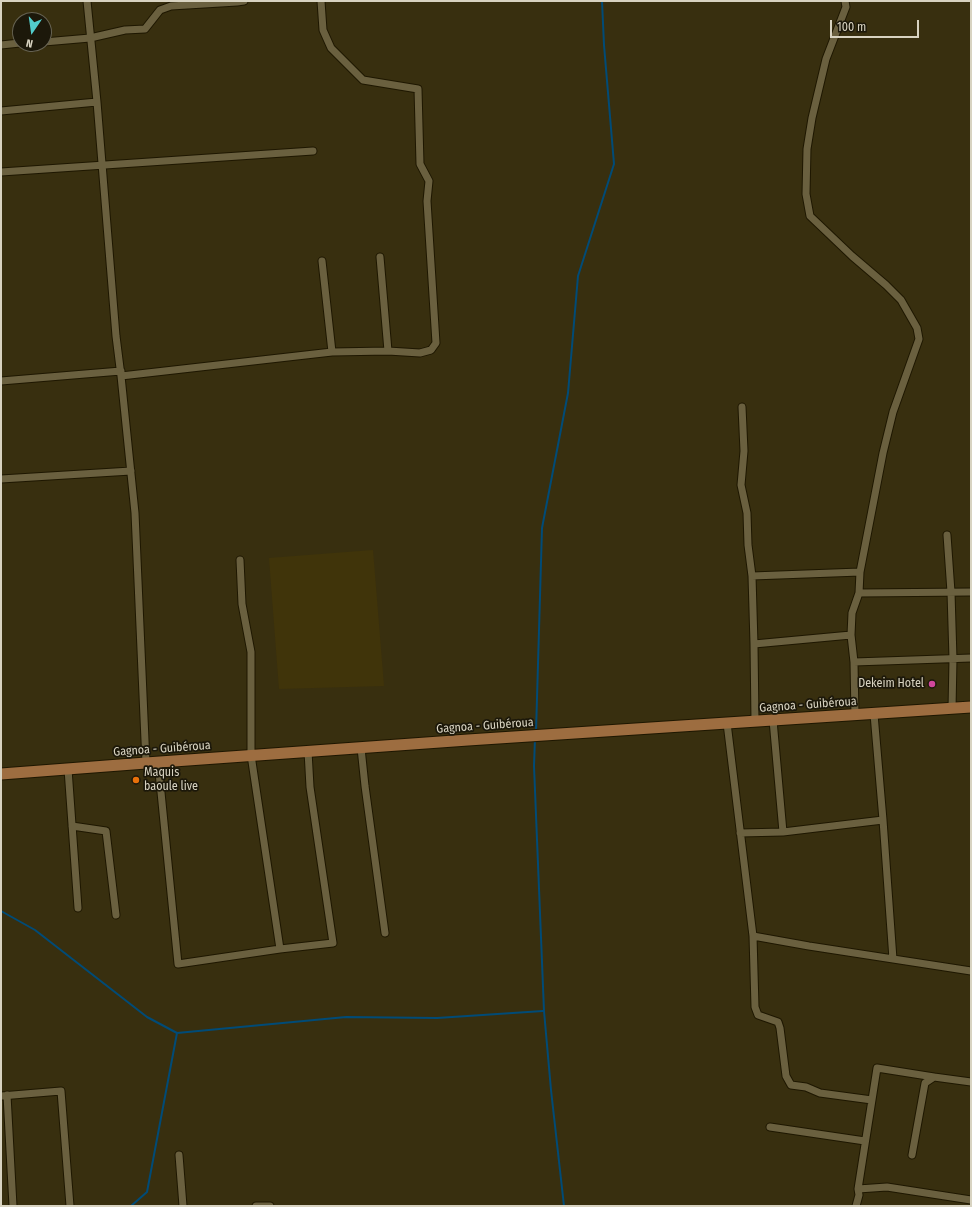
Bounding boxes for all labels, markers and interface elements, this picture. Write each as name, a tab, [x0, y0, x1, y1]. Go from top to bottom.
north arrow	[12, 12, 52, 52]
scale bar	[832, 12, 921, 38]
text: 100 m	[837, 20, 866, 34]
text: N	[25, 36, 34, 50]
place label: Dekeim Hotel	[858, 677, 924, 691]
marker: Dekeim Hotel	[927, 679, 937, 689]
street label: Gagnoa - Guibéroua	[759, 694, 857, 716]
street label: Gagnoa - Guibéroua	[436, 715, 534, 737]
street label: Gagnoa - Guibéroua	[113, 738, 211, 760]
place label: Maquis baoule live	[144, 766, 198, 794]
marker: Maquis baoule live	[131, 775, 141, 785]

